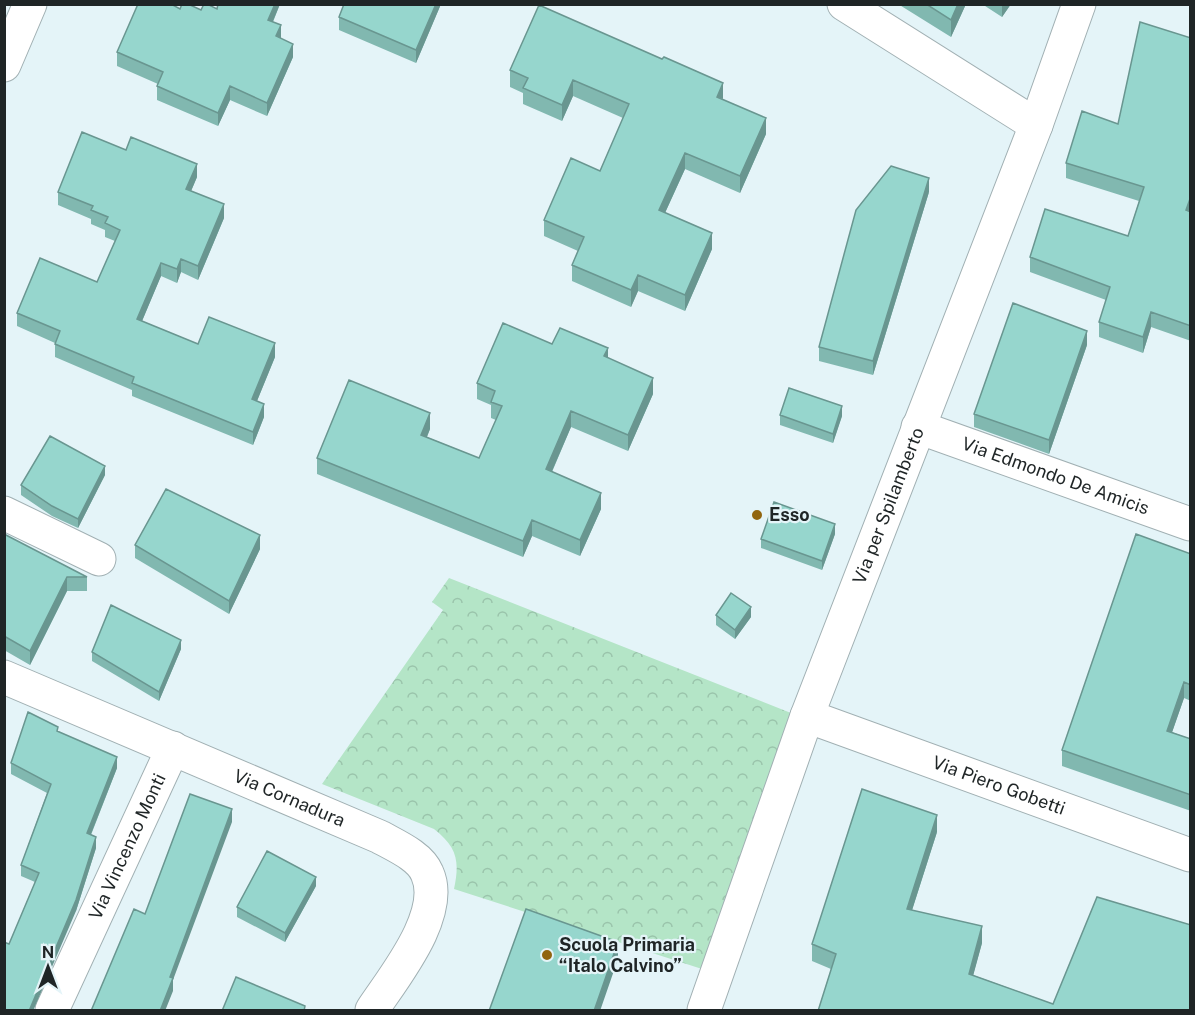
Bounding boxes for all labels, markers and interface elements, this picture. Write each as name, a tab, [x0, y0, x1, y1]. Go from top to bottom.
street label: Via per Spilamberto	[848, 424, 928, 587]
street label: Via Edmondo De Amicis	[959, 433, 1152, 519]
place label: Esso	[769, 504, 810, 525]
marker: Esso	[750, 508, 764, 522]
street label: Via Piero Gobetti	[930, 751, 1068, 819]
street label: Via Cornadura	[231, 765, 348, 831]
street label: Via Vincenzo Monti	[84, 770, 170, 923]
place label: Scuola Primaria “Italo Calvino”	[559, 934, 695, 976]
north arrow	[18, 937, 78, 997]
text: N	[42, 943, 54, 962]
marker: Scuola Primaria “Italo Calvino”	[540, 948, 554, 962]

